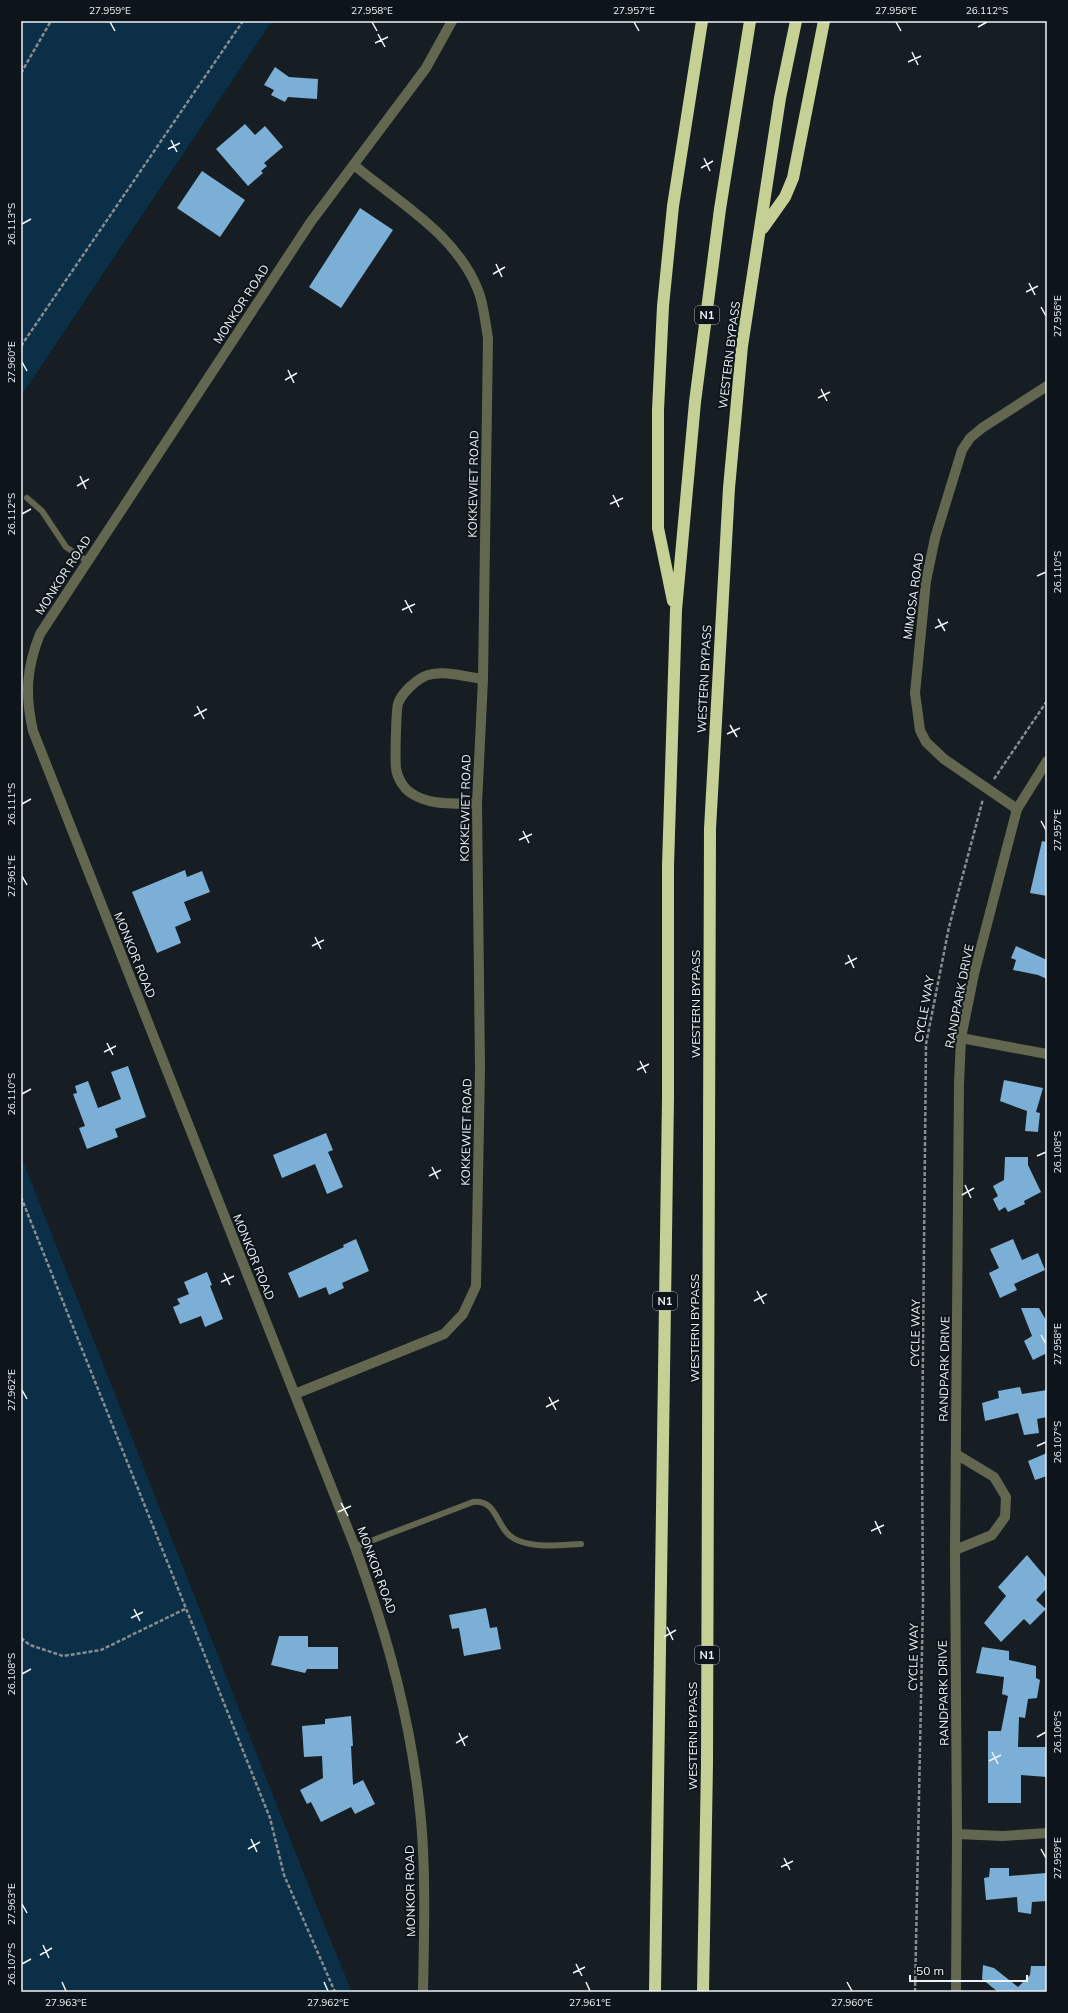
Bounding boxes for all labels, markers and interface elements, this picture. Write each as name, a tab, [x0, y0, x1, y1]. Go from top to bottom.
text: 27.959°E	[89, 4, 131, 17]
text: 27.958°E	[351, 4, 393, 17]
text: 27.957°E	[613, 4, 655, 17]
text: 27.956°E	[875, 4, 917, 17]
text: 26.112°S	[966, 4, 1008, 17]
text: 26.113°S	[5, 203, 18, 245]
street label: MONKOR ROAD	[210, 261, 272, 347]
text: 27.956°E	[1051, 295, 1064, 337]
street label: WESTERN BYPASS	[715, 300, 743, 410]
road number: N1	[695, 306, 719, 324]
text: 27.960°E	[5, 341, 18, 383]
street label: KOKKEWIET ROAD	[465, 430, 481, 538]
text: 26.112°S	[5, 493, 18, 535]
street label: MONKOR ROAD	[32, 532, 94, 618]
text: 26.110°S	[1051, 551, 1064, 593]
street label: MIMOSA ROAD	[899, 552, 927, 640]
street label: WESTERN BYPASS	[694, 624, 714, 734]
street label: KOKKEWIET ROAD	[457, 754, 473, 862]
text: 26.111°S	[5, 783, 18, 825]
text: 27.957°E	[1051, 809, 1064, 851]
text: 27.961°E	[5, 855, 18, 897]
street label: MONKOR ROAD	[111, 910, 159, 1000]
street label: RANDPARK DRIVE	[942, 943, 976, 1049]
street label: WESTERN BYPASS	[688, 950, 703, 1058]
street label: CYCLE WAY	[911, 974, 937, 1044]
text: 26.110°S	[5, 1073, 18, 1115]
street label: KOKKEWIET ROAD	[458, 1078, 474, 1186]
text: 26.108°S	[1051, 1131, 1064, 1173]
street label: MONKOR ROAD	[230, 1212, 278, 1302]
street label: WESTERN BYPASS	[687, 1274, 702, 1382]
road number: N1	[653, 1292, 677, 1310]
street label: CYCLE WAY	[907, 1298, 923, 1367]
street label: RANDPARK DRIVE	[936, 1316, 952, 1422]
text: 27.958°E	[1051, 1323, 1064, 1365]
text: 27.962°E	[5, 1369, 18, 1411]
text: 26.107°S	[1051, 1421, 1064, 1463]
street label: MONKOR ROAD	[354, 1524, 400, 1616]
street label: CYCLE WAY	[905, 1622, 921, 1691]
street label: RANDPARK DRIVE	[935, 1640, 951, 1746]
road number: N1	[695, 1646, 719, 1664]
text: 26.108°S	[5, 1653, 18, 1695]
street label: WESTERN BYPASS	[685, 1682, 700, 1790]
text: 26.106°S	[1051, 1711, 1064, 1753]
text: 27.959°E	[1051, 1837, 1064, 1879]
street label: MONKOR ROAD	[402, 1845, 418, 1937]
text: 27.963°E	[5, 1883, 18, 1925]
text: 26.107°S	[5, 1943, 18, 1985]
scale bar	[910, 1957, 1027, 1983]
text: 50 m	[916, 1963, 944, 1978]
text: 27.963°E	[45, 1996, 87, 2009]
text: 27.962°E	[307, 1996, 349, 2009]
text: 27.961°E	[569, 1996, 611, 2009]
text: 27.960°E	[831, 1996, 873, 2009]

